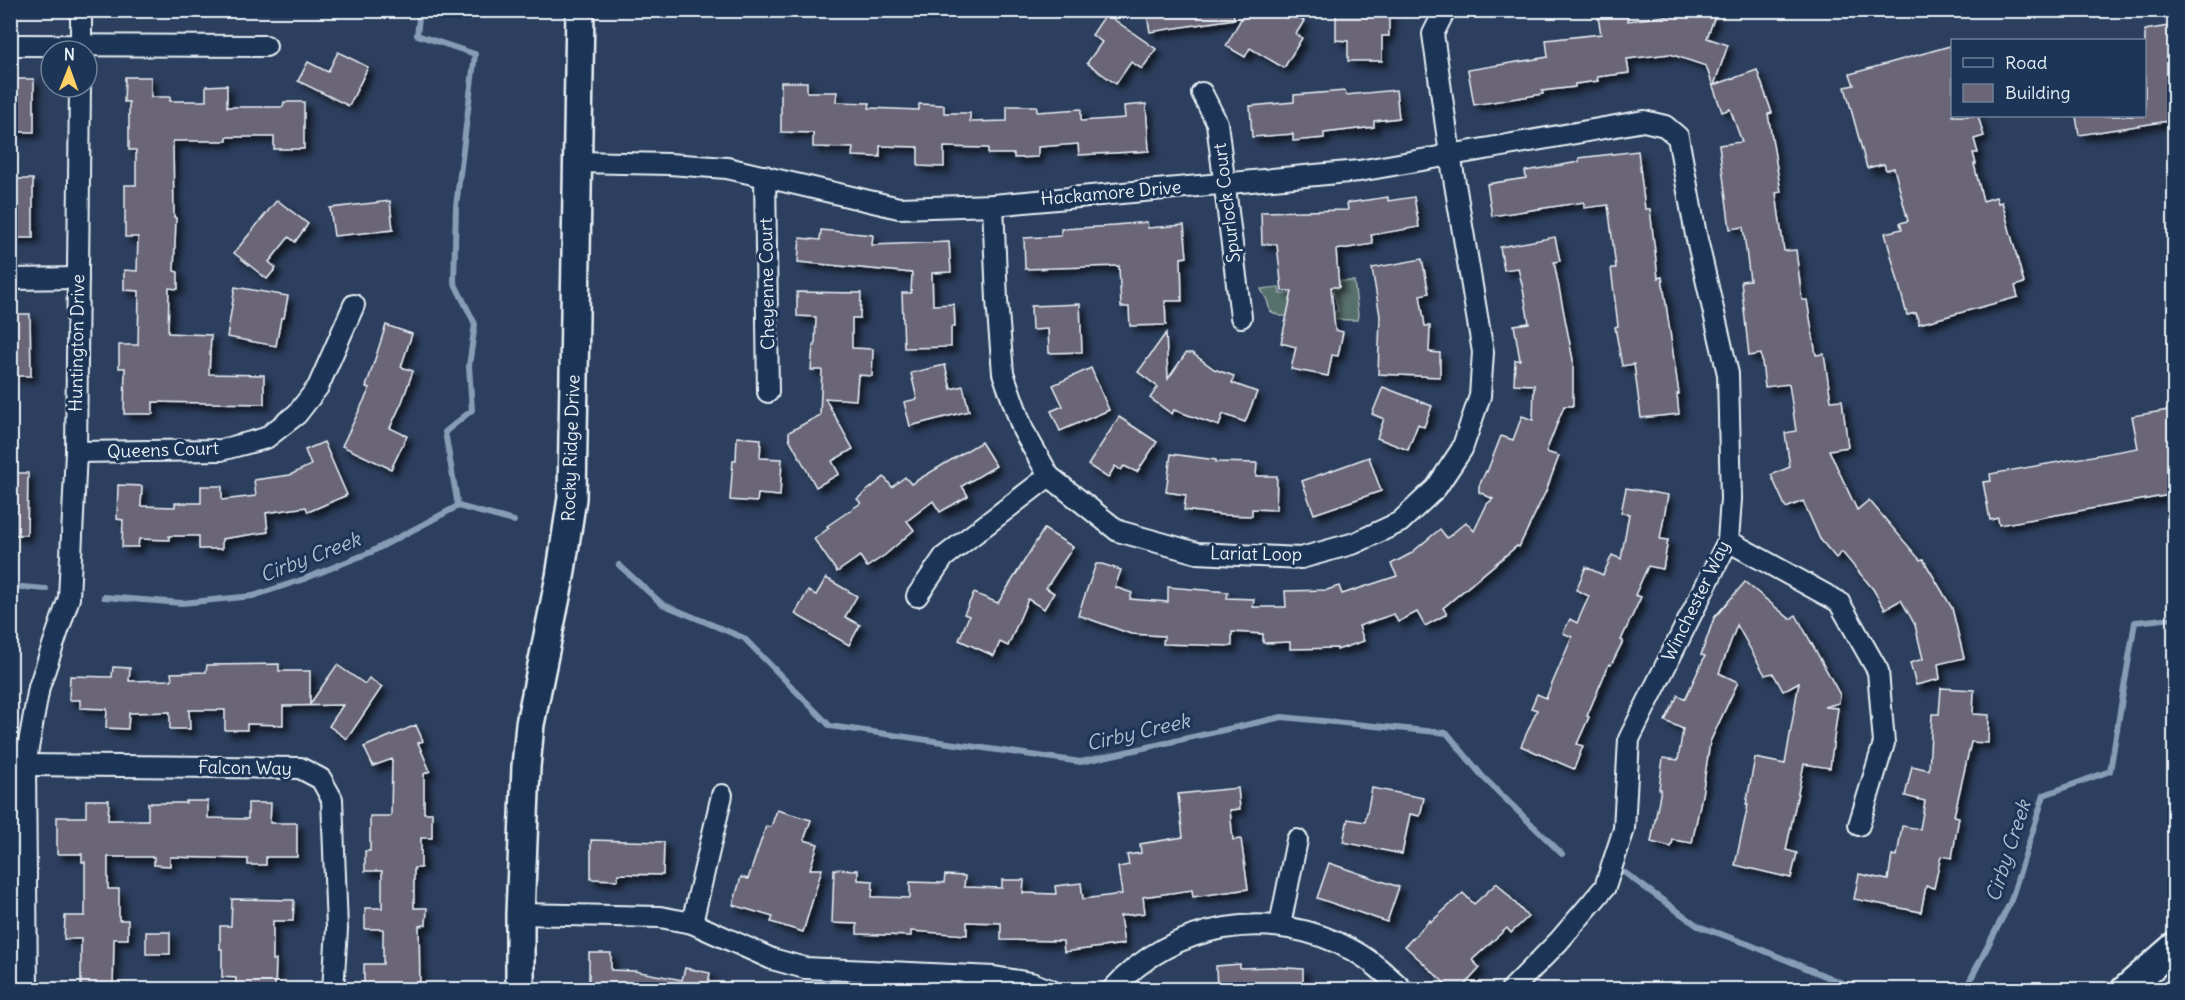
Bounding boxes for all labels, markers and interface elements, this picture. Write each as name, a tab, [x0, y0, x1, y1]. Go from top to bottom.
north arrow	[39, 39, 99, 99]
legend	[1951, 39, 2146, 117]
text: N	[64, 44, 75, 64]
text: Road	[2005, 51, 2048, 74]
text: Building	[2005, 81, 2070, 104]
street label: Spurlock Court	[1208, 142, 1245, 264]
street label: Hackamore Drive	[1040, 175, 1182, 210]
street label: Cheyenne Court	[754, 218, 779, 350]
street label: Huntington Drive	[64, 274, 89, 412]
street label: Rocky Ridge Drive	[556, 374, 585, 522]
street label: Queens Court	[107, 436, 219, 463]
water label: Cirby Creek	[256, 525, 365, 587]
street label: Winchester Way	[1656, 537, 1735, 665]
street label: Lariat Loop	[1210, 541, 1302, 566]
water label: Cirby Creek	[1084, 707, 1194, 756]
street label: Falcon Way	[198, 755, 292, 780]
water label: Cirby Creek	[1979, 795, 2036, 905]

